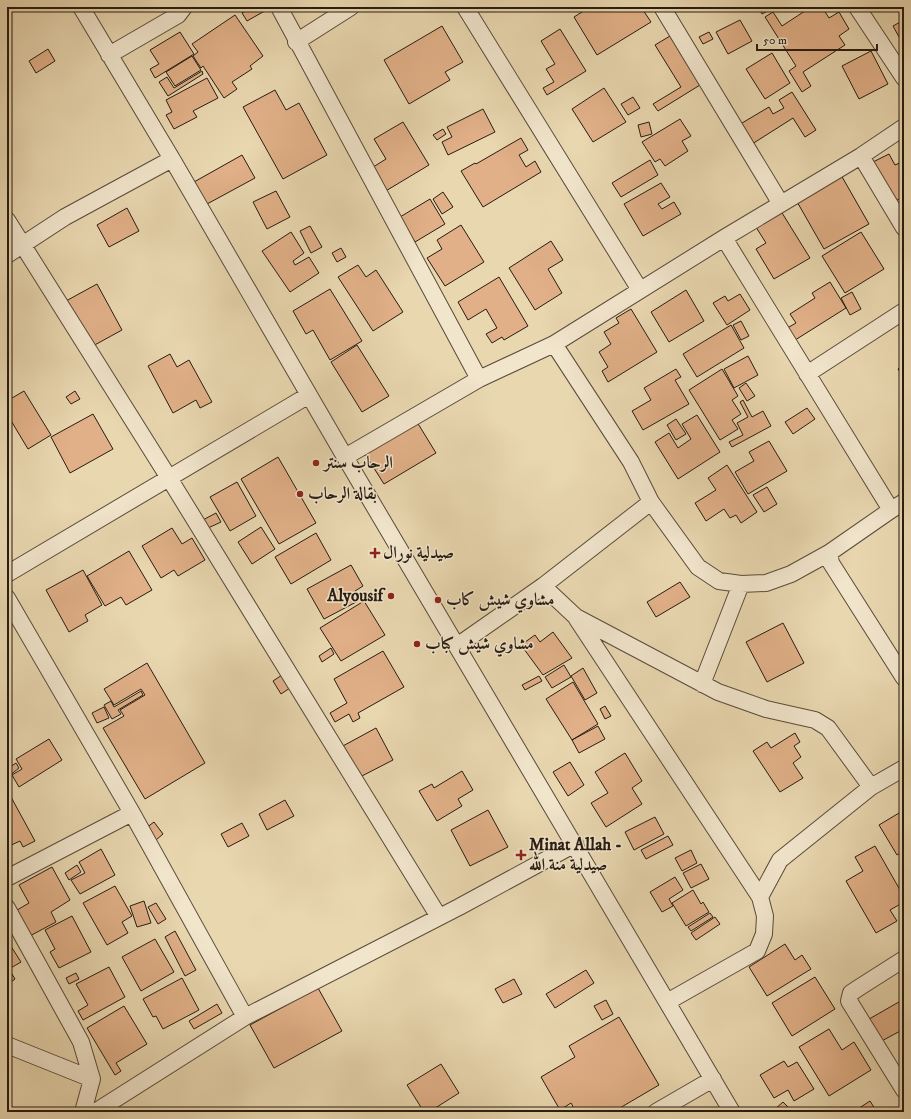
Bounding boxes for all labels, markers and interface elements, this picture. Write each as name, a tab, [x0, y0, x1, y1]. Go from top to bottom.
scale bar	[757, 26, 877, 52]
text: 50 m	[763, 33, 787, 48]
place label: الرحاب سنتر	[322, 452, 393, 474]
marker: الرحاب سنتر	[311, 458, 321, 468]
place label: بقالة الرحاب	[308, 483, 377, 505]
marker: بقالة الرحاب	[295, 489, 305, 499]
place label: صيدلية نورال	[383, 542, 454, 564]
marker: صيدلية نورال	[370, 548, 380, 558]
place label: Alyousif	[326, 585, 387, 607]
place label: مشاوي شيش كاب	[446, 589, 554, 613]
marker: Alyousif	[386, 591, 396, 601]
marker: مشاوي شيش كاب	[433, 595, 443, 605]
place label: مشاوي شيش كباب	[425, 633, 534, 657]
marker: مشاوي شيش كباب	[412, 639, 422, 649]
place label: Minat Allah - صيدلية منة الله	[529, 834, 622, 876]
marker: Minat Allah - صيدلية منة الله	[516, 850, 526, 860]

